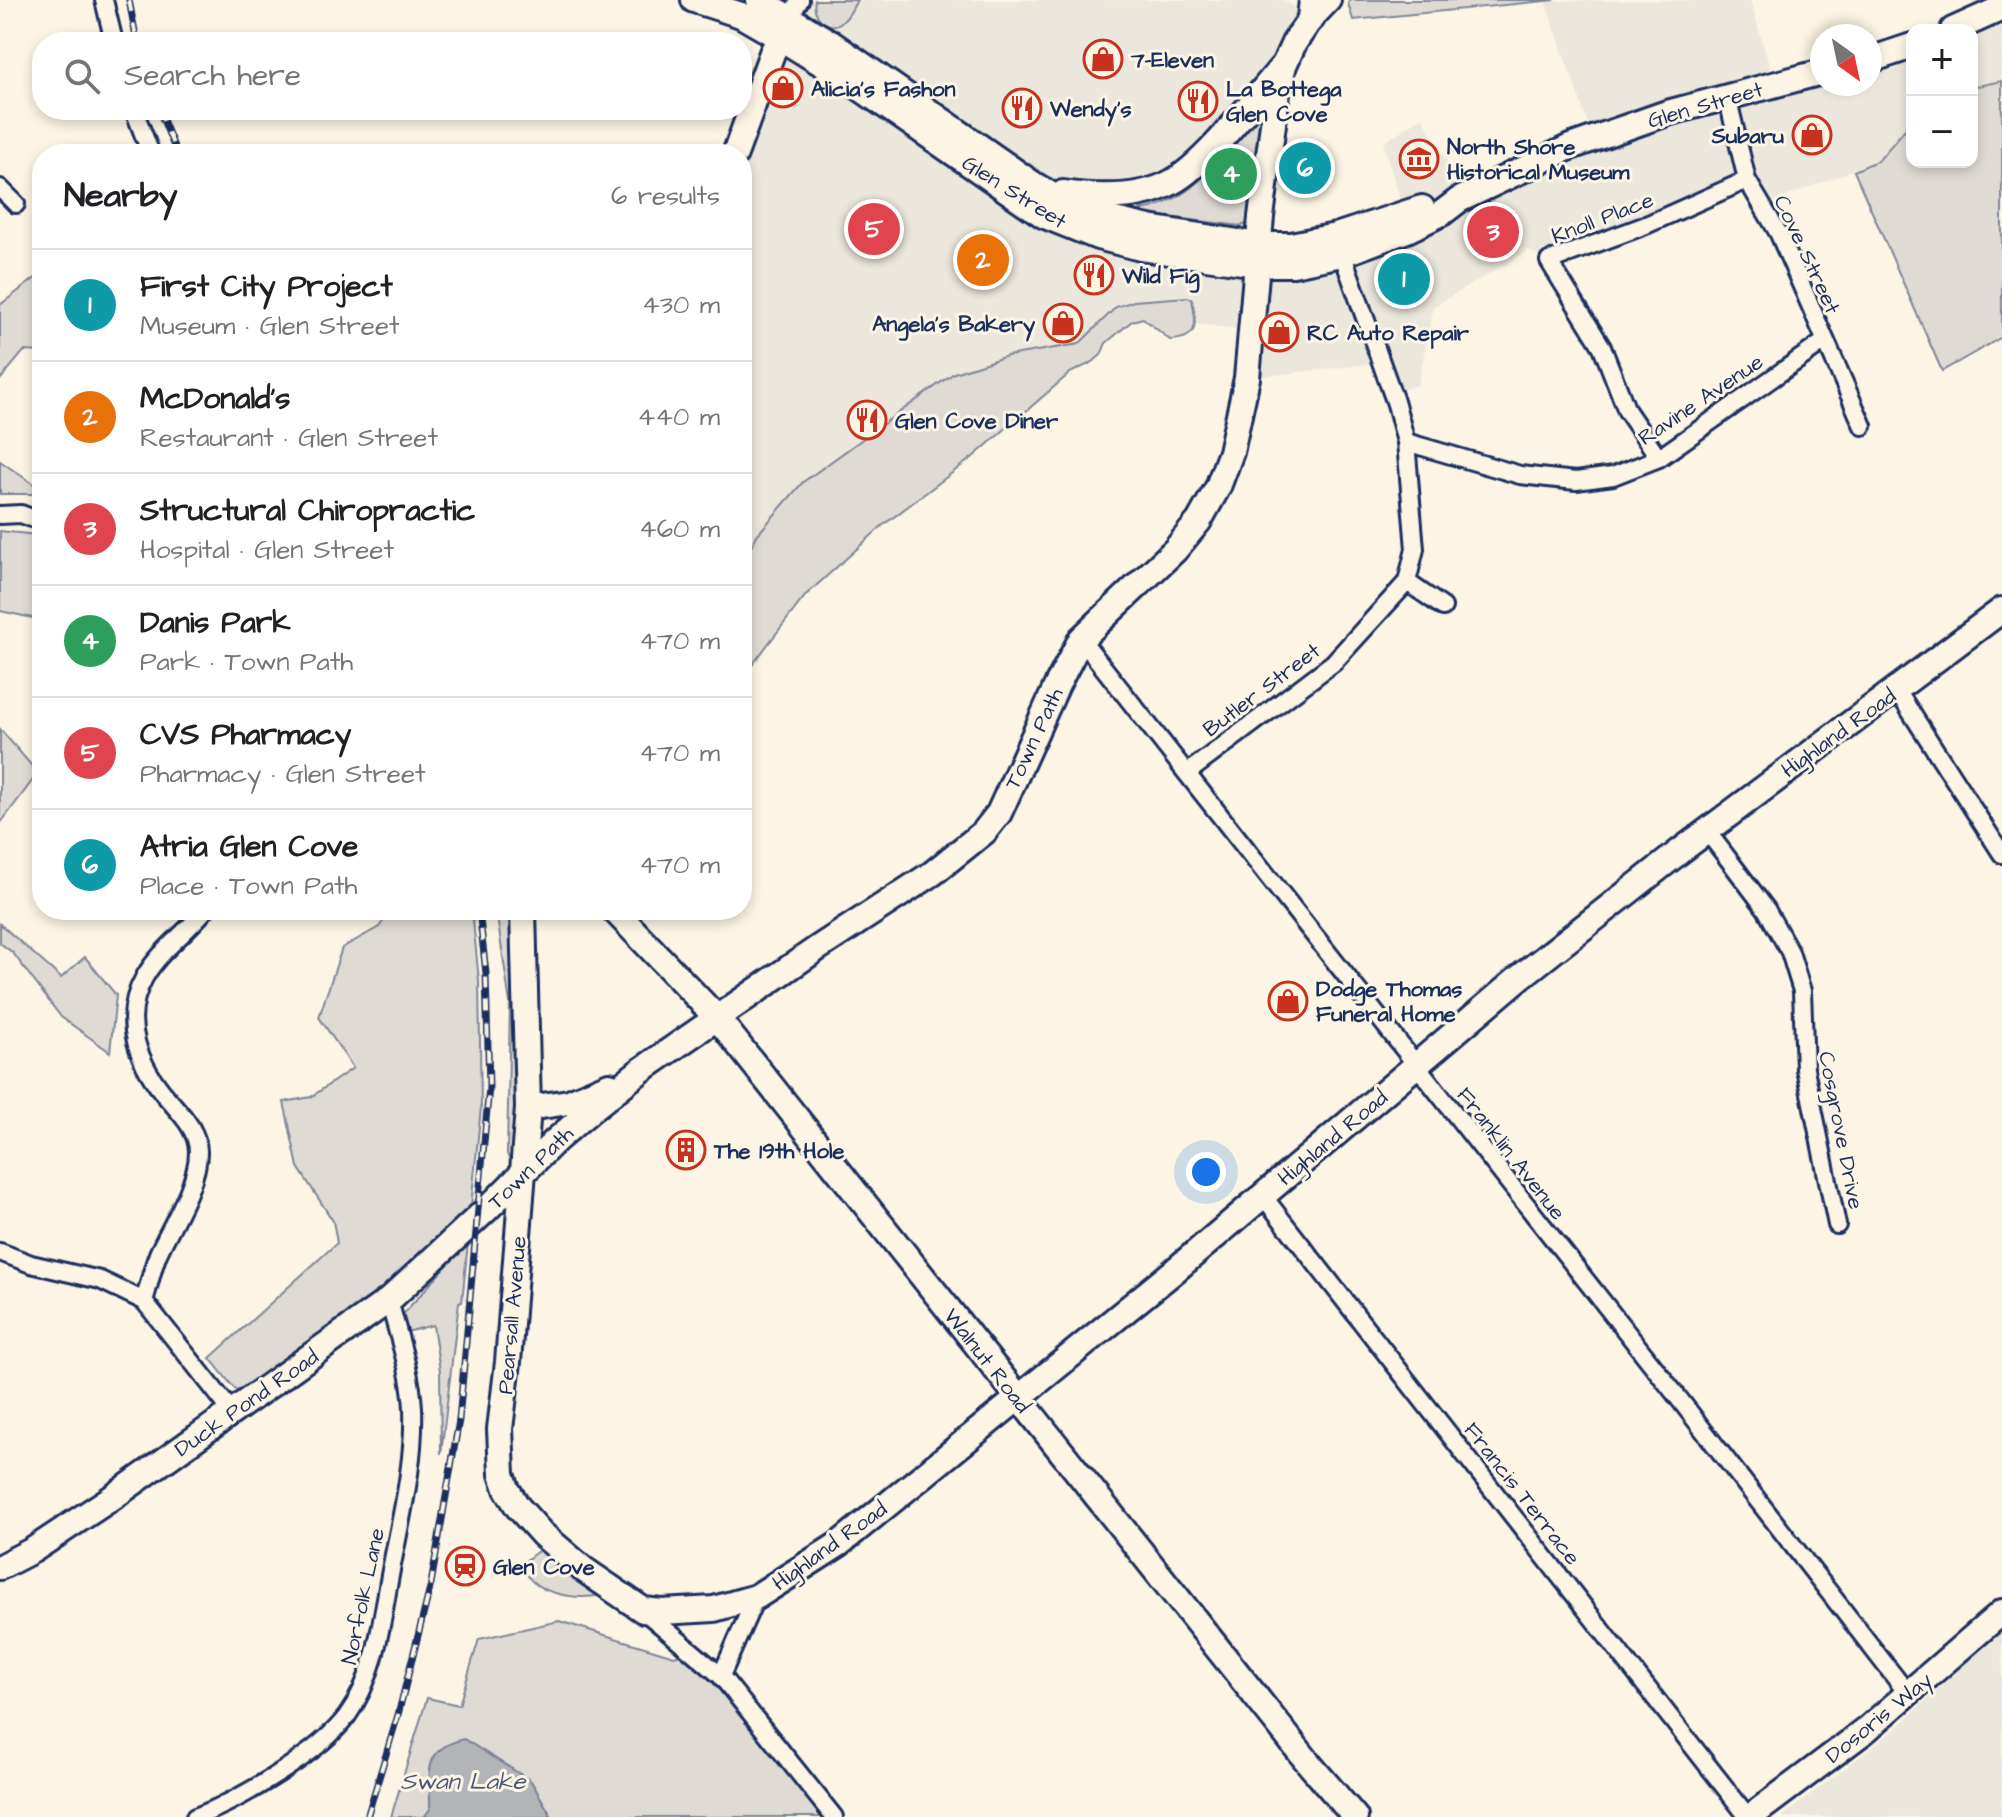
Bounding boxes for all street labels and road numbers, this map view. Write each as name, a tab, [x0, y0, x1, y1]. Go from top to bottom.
street label: Glen Street	[1644, 74, 1767, 137]
street label: Glen Street	[956, 148, 1073, 237]
street label: Knoll Place	[1547, 185, 1658, 252]
street label: Cove Street	[1766, 190, 1848, 319]
street label: Ravine Avenue	[1632, 347, 1770, 454]
street label: Butler Street	[1197, 636, 1327, 745]
street label: Highland Road	[1775, 681, 1903, 786]
street label: Town Path	[997, 683, 1071, 794]
street label: Cosgrove Drive	[1809, 1049, 1871, 1212]
street label: Franklin Avenue	[1449, 1081, 1573, 1227]
street label: Highland Road	[1271, 1083, 1395, 1194]
street label: Town Path	[481, 1119, 581, 1217]
street label: Pearsall Avenue	[490, 1235, 535, 1396]
street label: Walnut Road	[936, 1302, 1038, 1420]
street label: Duck Pond Road	[168, 1342, 325, 1465]
street label: Francis Terrace	[1456, 1416, 1588, 1572]
street label: Highland Road	[766, 1494, 894, 1599]
street label: Norfolk Lane	[334, 1525, 393, 1667]
street label: Dosoris Way	[1819, 1665, 1940, 1772]

